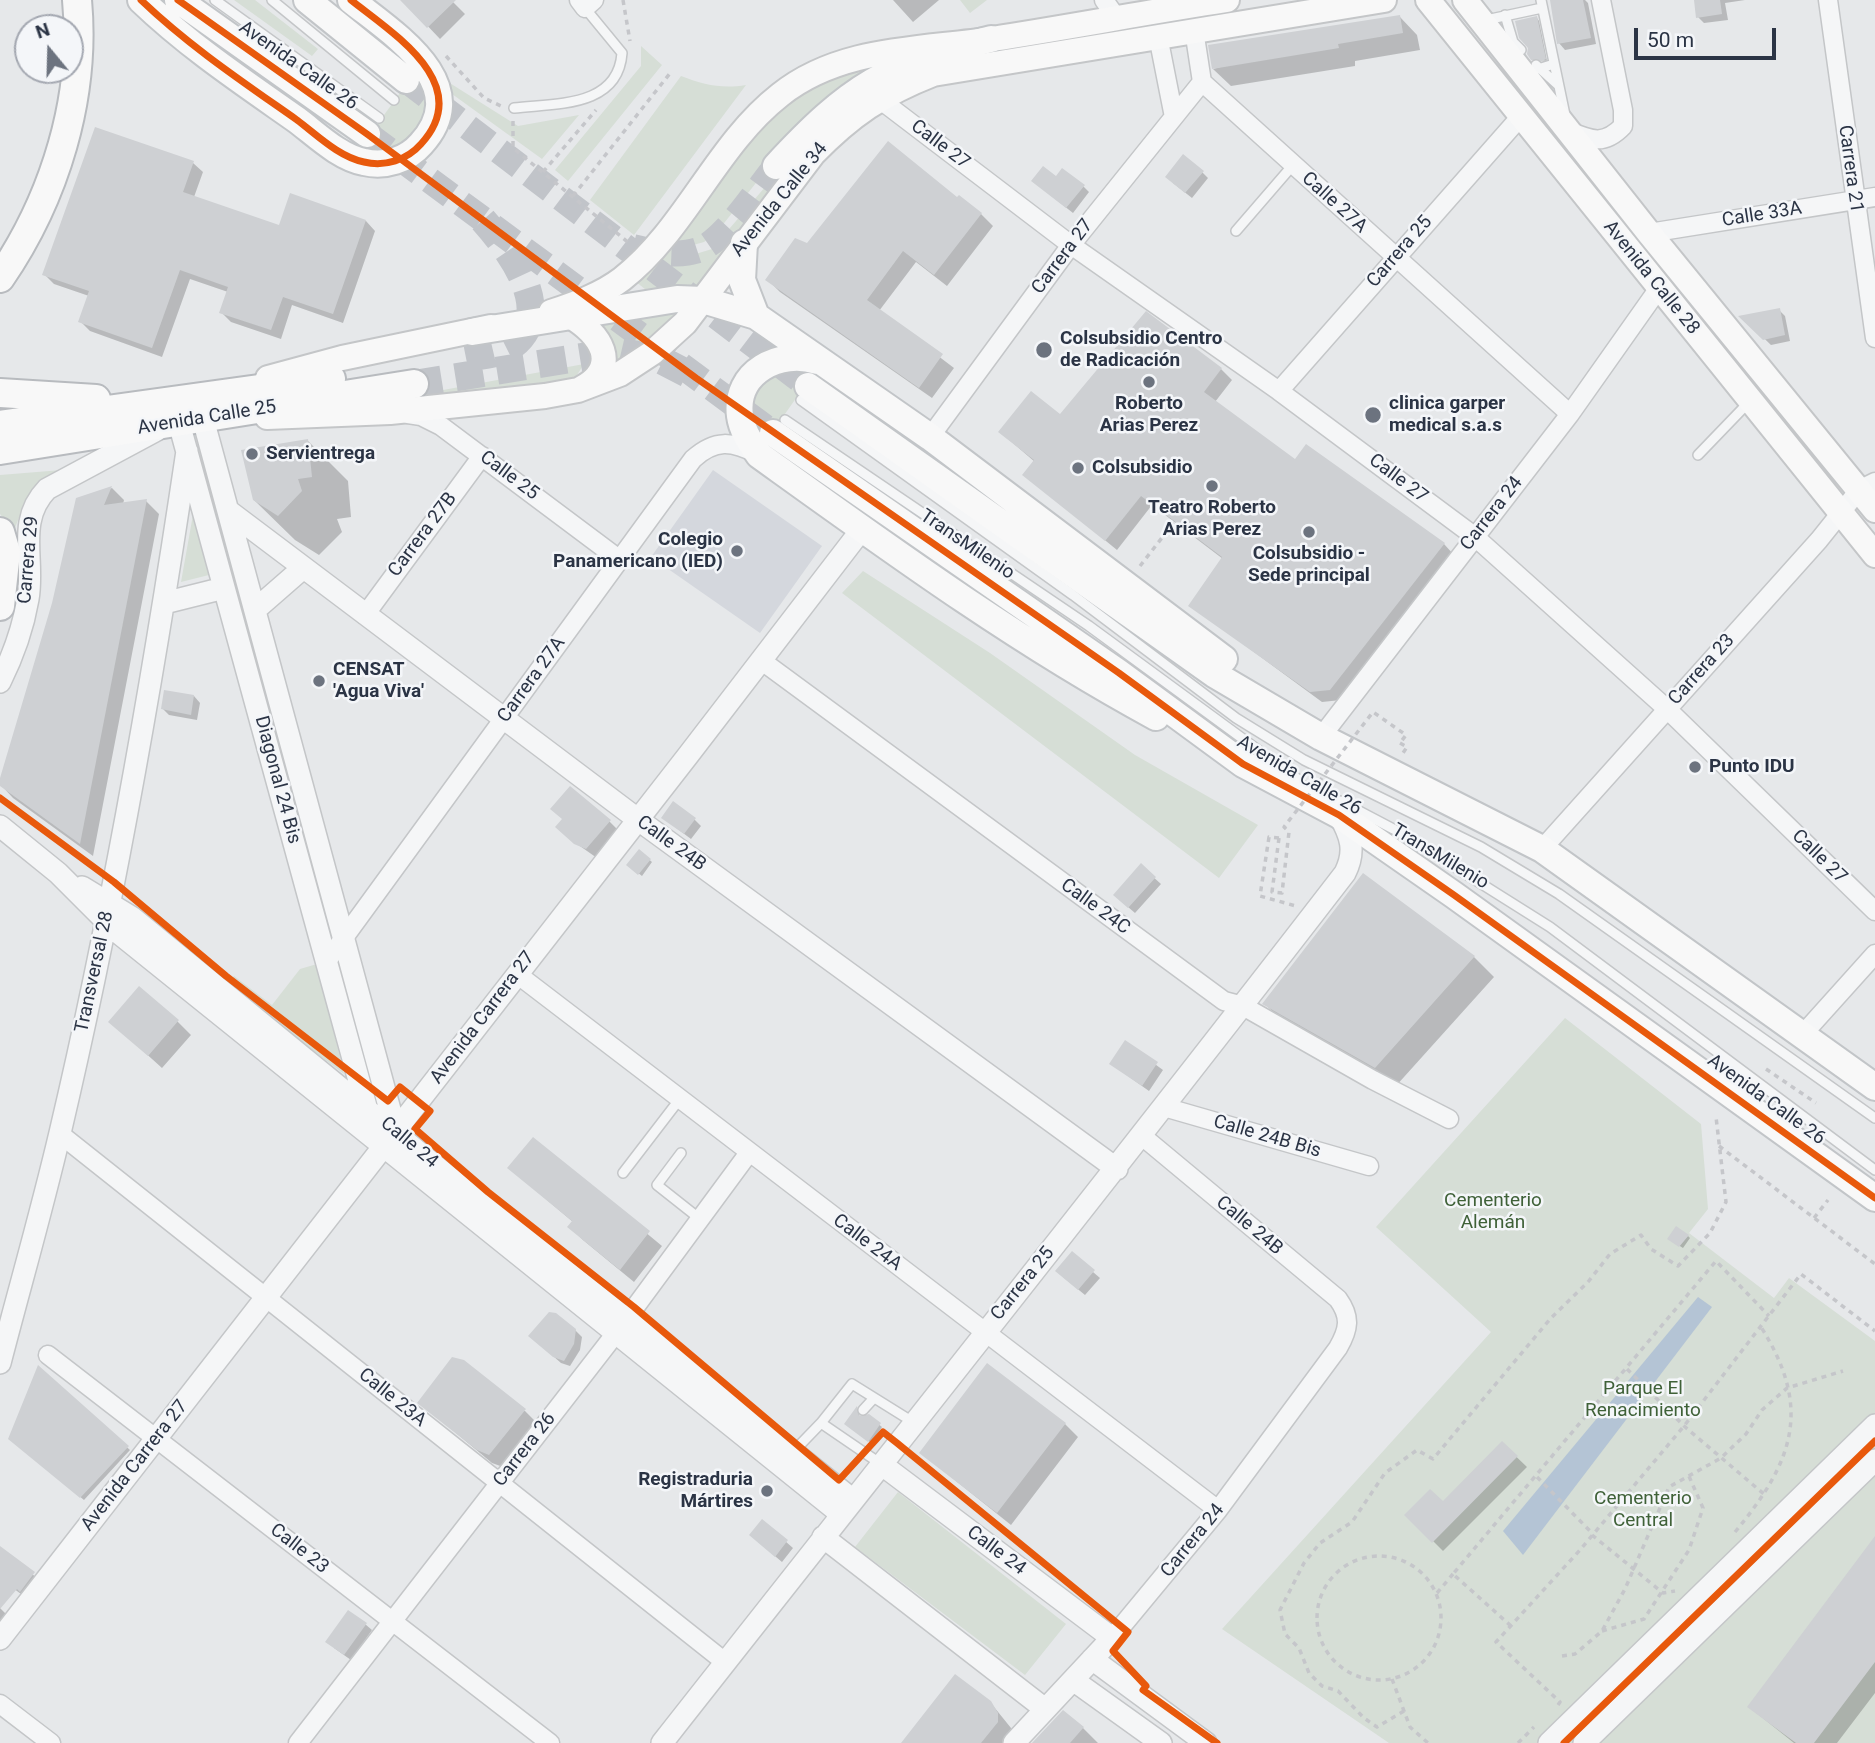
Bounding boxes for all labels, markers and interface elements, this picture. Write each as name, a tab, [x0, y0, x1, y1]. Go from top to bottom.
north arrow	[14, 14, 84, 84]
scale bar	[1637, 14, 1779, 58]
street label: Avenida Calle 26	[234, 16, 362, 116]
text: N	[33, 18, 53, 44]
text: 50 m	[1647, 28, 1694, 52]
street label: Calle 27	[906, 115, 974, 175]
street label: Carrera 21	[1833, 124, 1867, 214]
street label: Avenida Calle 34	[727, 138, 833, 262]
street label: Calle 27A	[1296, 168, 1372, 238]
street label: Calle 33A	[1720, 197, 1804, 233]
street label: Carrera 25	[1363, 211, 1437, 293]
street label: Carrera 27	[1027, 215, 1099, 299]
street label: Avenida Calle 28	[1598, 216, 1704, 340]
place label: Colsubsidio Centro de Radicación	[1060, 328, 1222, 372]
marker: Colsubsidio Centro de Radicación	[1034, 340, 1054, 360]
marker: Roberto Arias Perez	[1141, 374, 1157, 390]
place label: Roberto Arias Perez	[1100, 393, 1198, 437]
place label: clinica garper medical s.a.s	[1389, 393, 1505, 437]
street label: Avenida Calle 25	[136, 396, 278, 440]
marker: clinica garper medical s.a.s	[1363, 405, 1383, 425]
place label: Servientrega	[266, 443, 375, 465]
marker: Servientrega	[244, 446, 260, 462]
street label: Calle 25	[475, 446, 543, 506]
street label: Calle 27	[1364, 449, 1432, 509]
place label: Colsubsidio	[1092, 457, 1193, 479]
marker: Colsubsidio	[1070, 460, 1086, 476]
street label: Carrera 24	[1456, 472, 1528, 556]
marker: Teatro Roberto Arias Perez	[1204, 478, 1220, 494]
street label: Carrera 27B	[384, 488, 462, 582]
place label: Teatro Roberto Arias Perez	[1148, 497, 1276, 541]
street label: TransMilenio	[915, 505, 1019, 585]
street label: Carrera 29	[14, 515, 44, 605]
marker: Colsubsidio - Sede principal	[1301, 524, 1317, 540]
place label: Colegio Panamericano (IED)	[553, 529, 723, 573]
marker: Colegio Panamericano (IED)	[729, 543, 745, 559]
place label: Colsubsidio - Sede principal	[1248, 543, 1370, 587]
street label: Carrera 23	[1664, 630, 1740, 710]
street label: Carrera 27A	[493, 633, 571, 727]
place label: CENSAT 'Agua Viva'	[333, 659, 424, 703]
marker: CENSAT 'Agua Viva'	[311, 673, 327, 689]
street label: Diagonal 24 Bis	[249, 714, 305, 846]
street label: Avenida Calle 26	[1233, 731, 1365, 821]
place label: Punto IDU	[1709, 756, 1795, 778]
marker: Punto IDU	[1687, 759, 1703, 775]
street label: Calle 24B	[632, 811, 710, 877]
street label: TransMilenio	[1387, 819, 1493, 895]
street label: Calle 27	[1787, 825, 1851, 889]
street label: Calle 24C	[1056, 874, 1134, 940]
street label: Transversal 28	[71, 909, 119, 1035]
street label: Avenida Carrera 27	[426, 947, 540, 1089]
street label: Avenida Calle 26	[1703, 1050, 1829, 1150]
street label: Calle 24B Bis	[1211, 1111, 1323, 1163]
street label: Calle 24	[376, 1112, 442, 1174]
park label: Cementerio Alemán	[1444, 1190, 1542, 1234]
street label: Calle 24B	[1211, 1192, 1287, 1260]
street label: Calle 24A	[828, 1210, 906, 1276]
street label: Carrera 25	[986, 1243, 1060, 1325]
street label: Calle 23A	[354, 1364, 430, 1432]
park label: Parque El Renacimiento	[1585, 1378, 1701, 1422]
street label: Avenida Carrera 27	[77, 1396, 193, 1536]
street label: Carrera 26	[489, 1408, 561, 1492]
place label: Registraduria Mártires	[638, 1469, 753, 1513]
marker: Registraduria Mártires	[759, 1483, 775, 1499]
park label: Cementerio Central	[1594, 1488, 1692, 1532]
street label: Carrera 24	[1156, 1500, 1230, 1582]
street label: Calle 23	[265, 1519, 333, 1579]
street label: Calle 24	[962, 1521, 1030, 1581]

